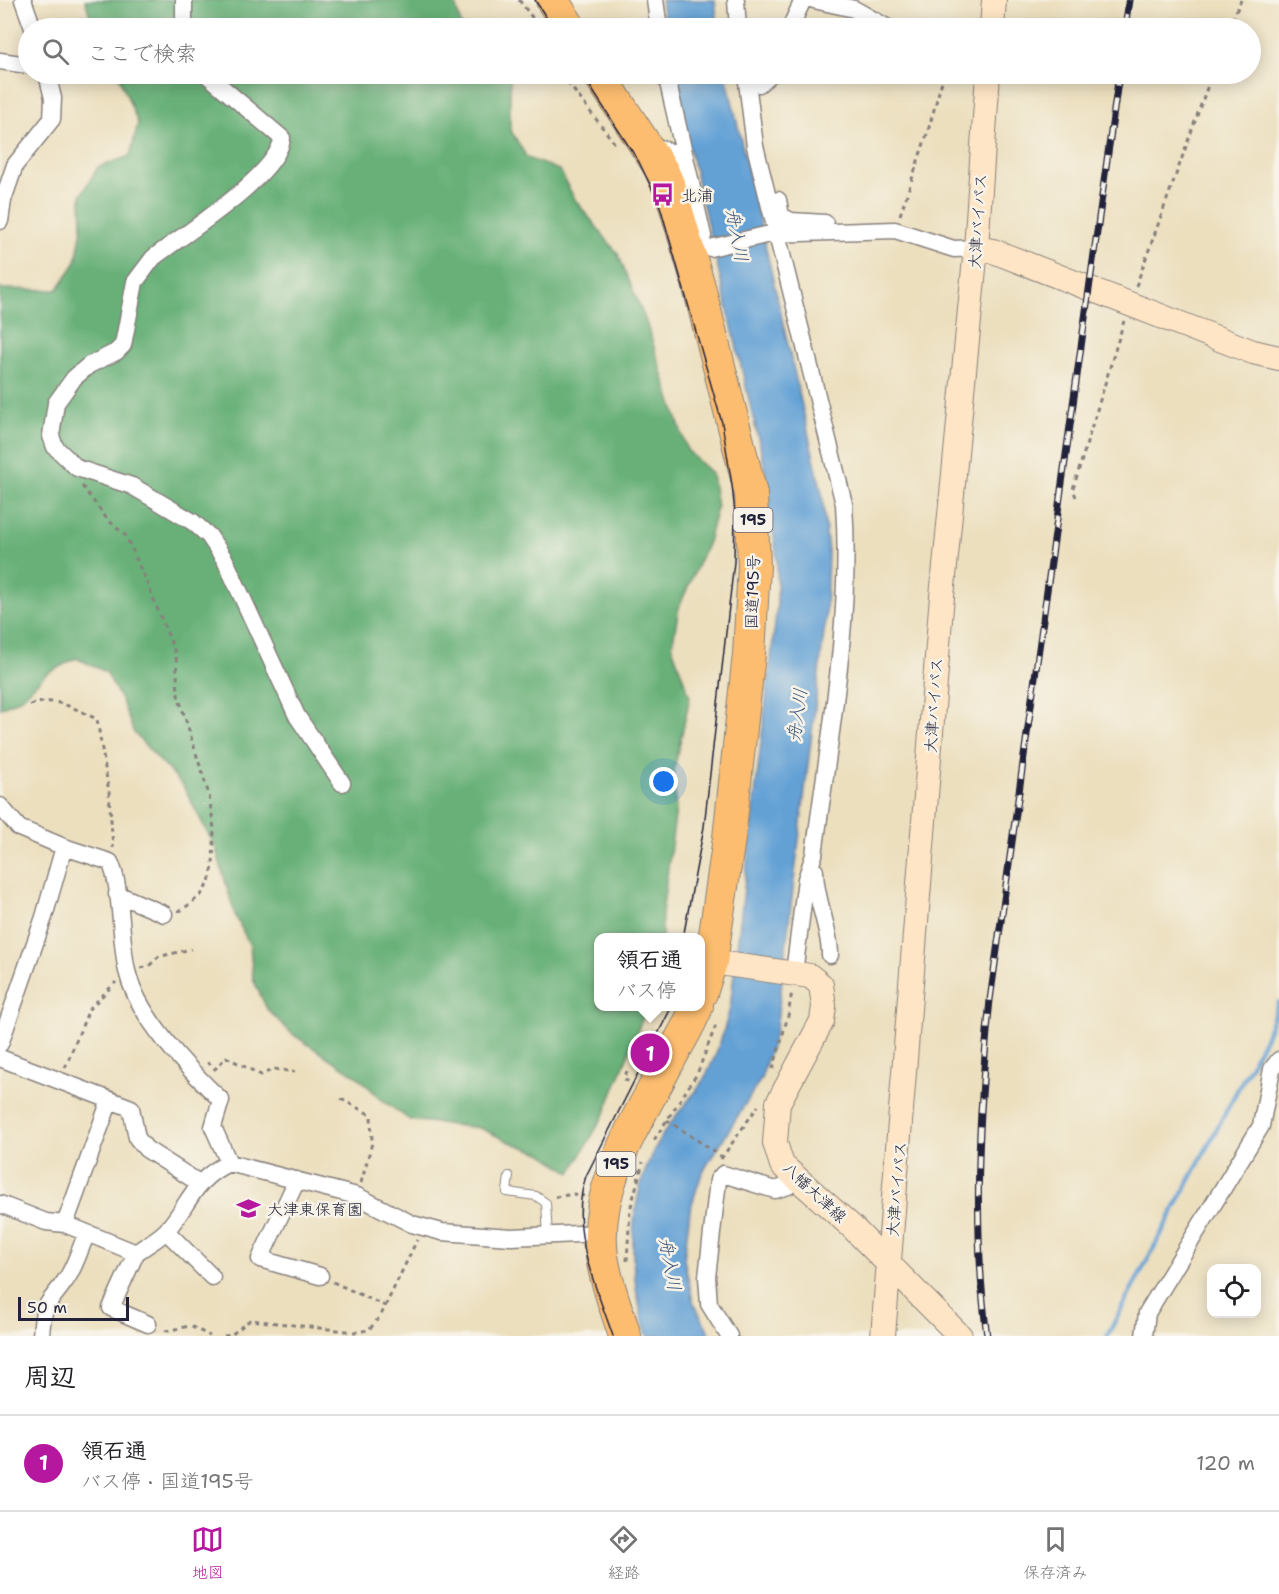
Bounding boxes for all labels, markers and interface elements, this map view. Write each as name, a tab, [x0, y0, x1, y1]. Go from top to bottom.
search box	[18, 18, 1261, 84]
icon: search	[39, 35, 72, 68]
text: ここで検索	[87, 39, 197, 68]
street label: 大津バイパス	[964, 173, 991, 269]
bus stop icon: 北浦	[650, 182, 676, 208]
place label: 北浦	[681, 185, 713, 206]
water label: 舟入川	[720, 206, 754, 264]
road number: 195	[734, 508, 772, 532]
street label: 国道195号	[741, 554, 764, 630]
street label: 大津バイパス	[920, 657, 947, 753]
water label: 舟入川	[781, 687, 813, 743]
your location	[649, 767, 678, 796]
popup	[594, 933, 705, 1011]
text: 領石通	[616, 945, 683, 974]
text: バス停	[616, 977, 676, 1003]
pin: 1	[630, 1030, 670, 1076]
street label: 大津バイパス	[882, 1140, 911, 1238]
road number: 195	[596, 1152, 636, 1176]
street label: 八幡大津線	[778, 1157, 851, 1227]
school or university icon: 大津東保育園	[236, 1196, 262, 1222]
place label: 大津東保育園	[267, 1199, 363, 1220]
water label: 舟入川	[653, 1235, 687, 1293]
map controls	[1207, 1264, 1261, 1318]
button: locate	[1207, 1264, 1261, 1318]
scale bar	[18, 1294, 129, 1322]
text: 50 m	[27, 1297, 67, 1318]
text: 周辺	[24, 1359, 76, 1394]
text: 領石通	[81, 1436, 147, 1465]
text: 1	[39, 1450, 48, 1476]
text: 120 m	[1196, 1450, 1255, 1476]
text: バス停 · 国道195号	[81, 1468, 254, 1494]
tab: 地図	[191, 1523, 224, 1583]
tab: 経路	[607, 1523, 640, 1583]
tab: 保存済み	[1023, 1523, 1087, 1583]

